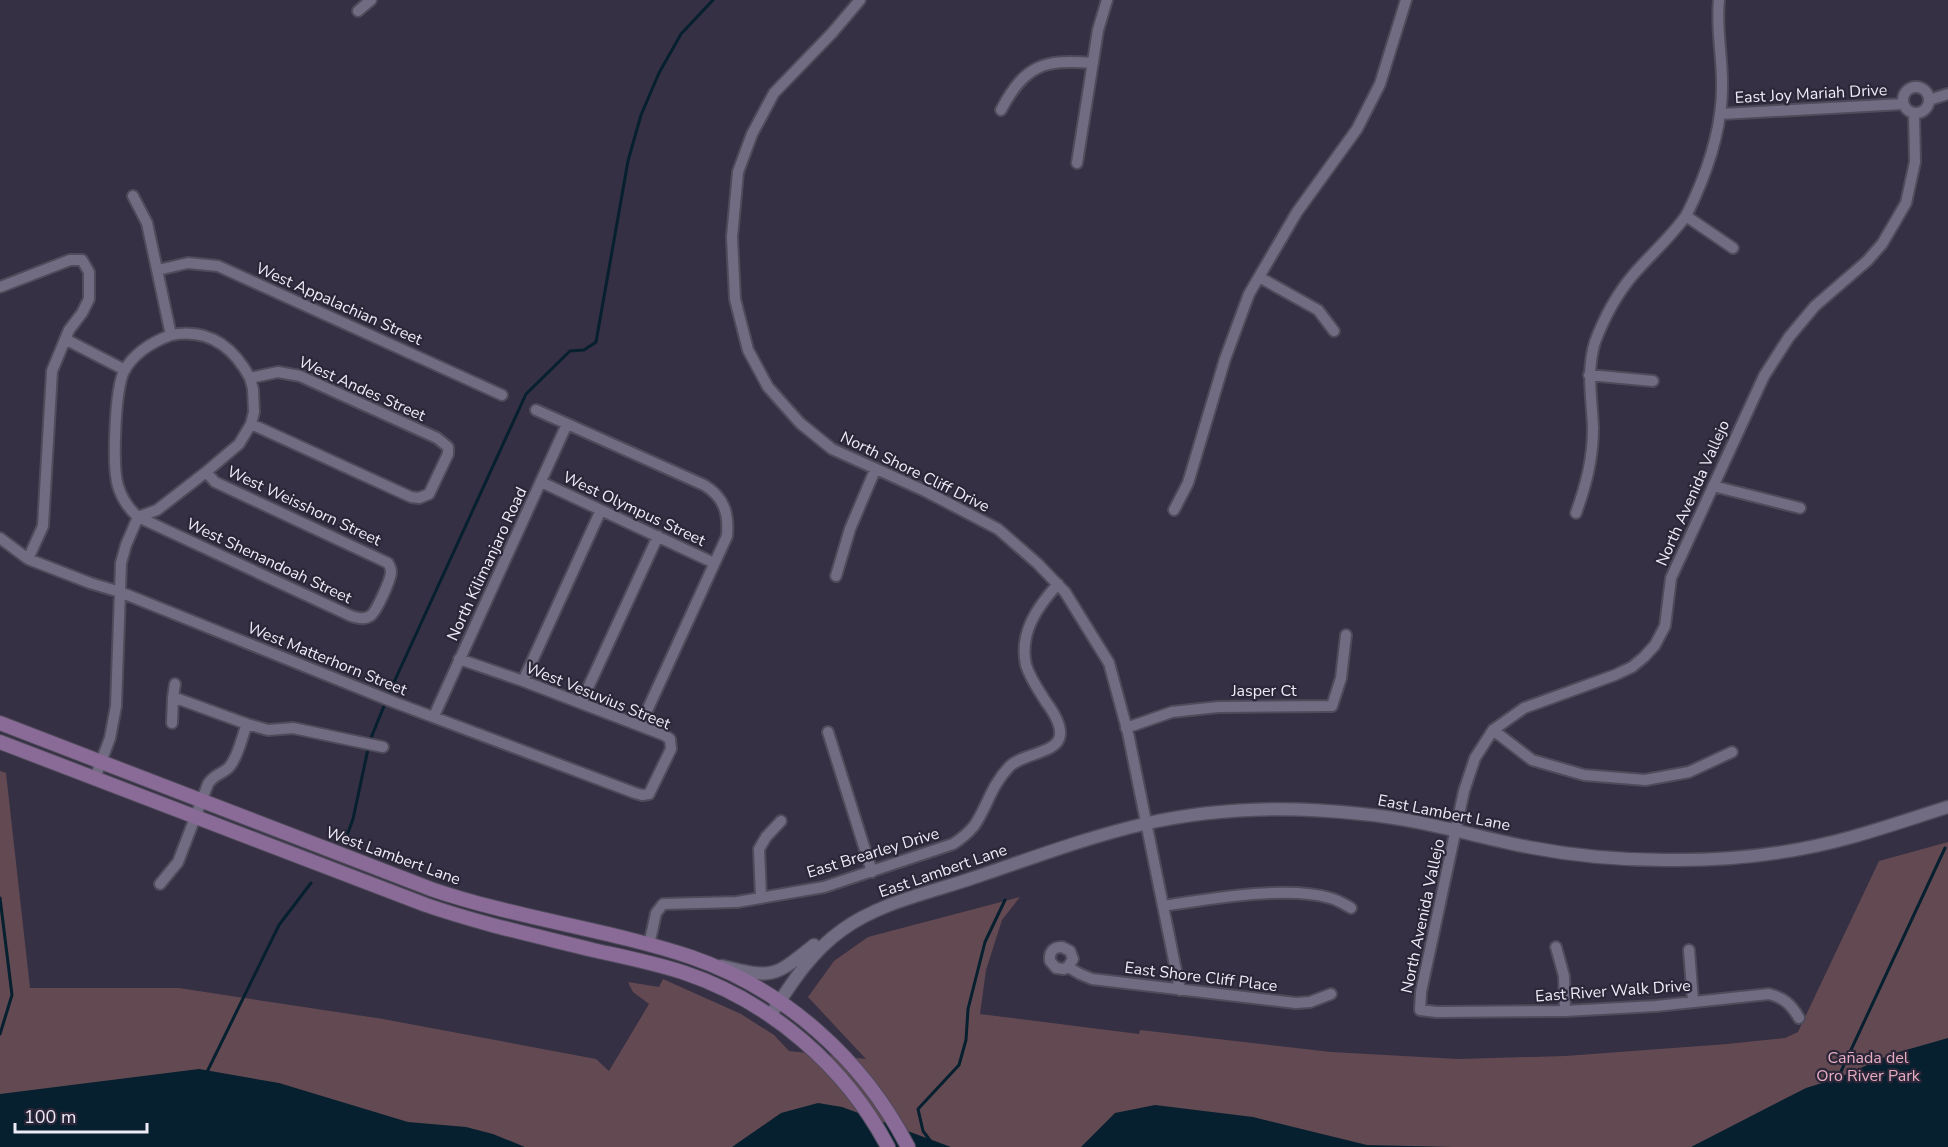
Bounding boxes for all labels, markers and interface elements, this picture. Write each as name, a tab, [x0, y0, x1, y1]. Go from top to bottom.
street label: East Joy Mariah Drive	[1734, 79, 1888, 109]
street label: West Appalachian Street	[252, 257, 426, 351]
street label: West Andes Street	[295, 351, 429, 427]
street label: North Avenida Vallejo	[1651, 417, 1735, 569]
street label: North Shore Cliff Drive	[837, 426, 993, 518]
street label: West Weisshorn Street	[224, 461, 385, 552]
street label: West Olympus Street	[559, 466, 709, 552]
street label: North Kilimanjaro Road	[442, 484, 532, 644]
street label: West Shenandoah Street	[183, 513, 356, 609]
street label: West Matterhorn Street	[244, 617, 410, 701]
street label: West Vesuvius Street	[522, 657, 674, 735]
street label: Jasper Ct	[1230, 680, 1297, 702]
street label: East Lambert Lane	[1376, 789, 1512, 837]
street label: West Lambert Lane	[323, 821, 463, 891]
street label: East Brearley Drive	[804, 822, 942, 884]
street label: North Avenida Vallejo	[1396, 837, 1450, 995]
street label: East Lambert Lane	[876, 839, 1010, 903]
street label: East Shore Cliff Place	[1123, 957, 1279, 997]
street label: East River Walk Drive	[1534, 975, 1692, 1007]
park label: Cañada del Oro River Park	[1816, 1047, 1921, 1087]
scale bar	[15, 1096, 147, 1134]
text: 100 m	[24, 1105, 76, 1129]

